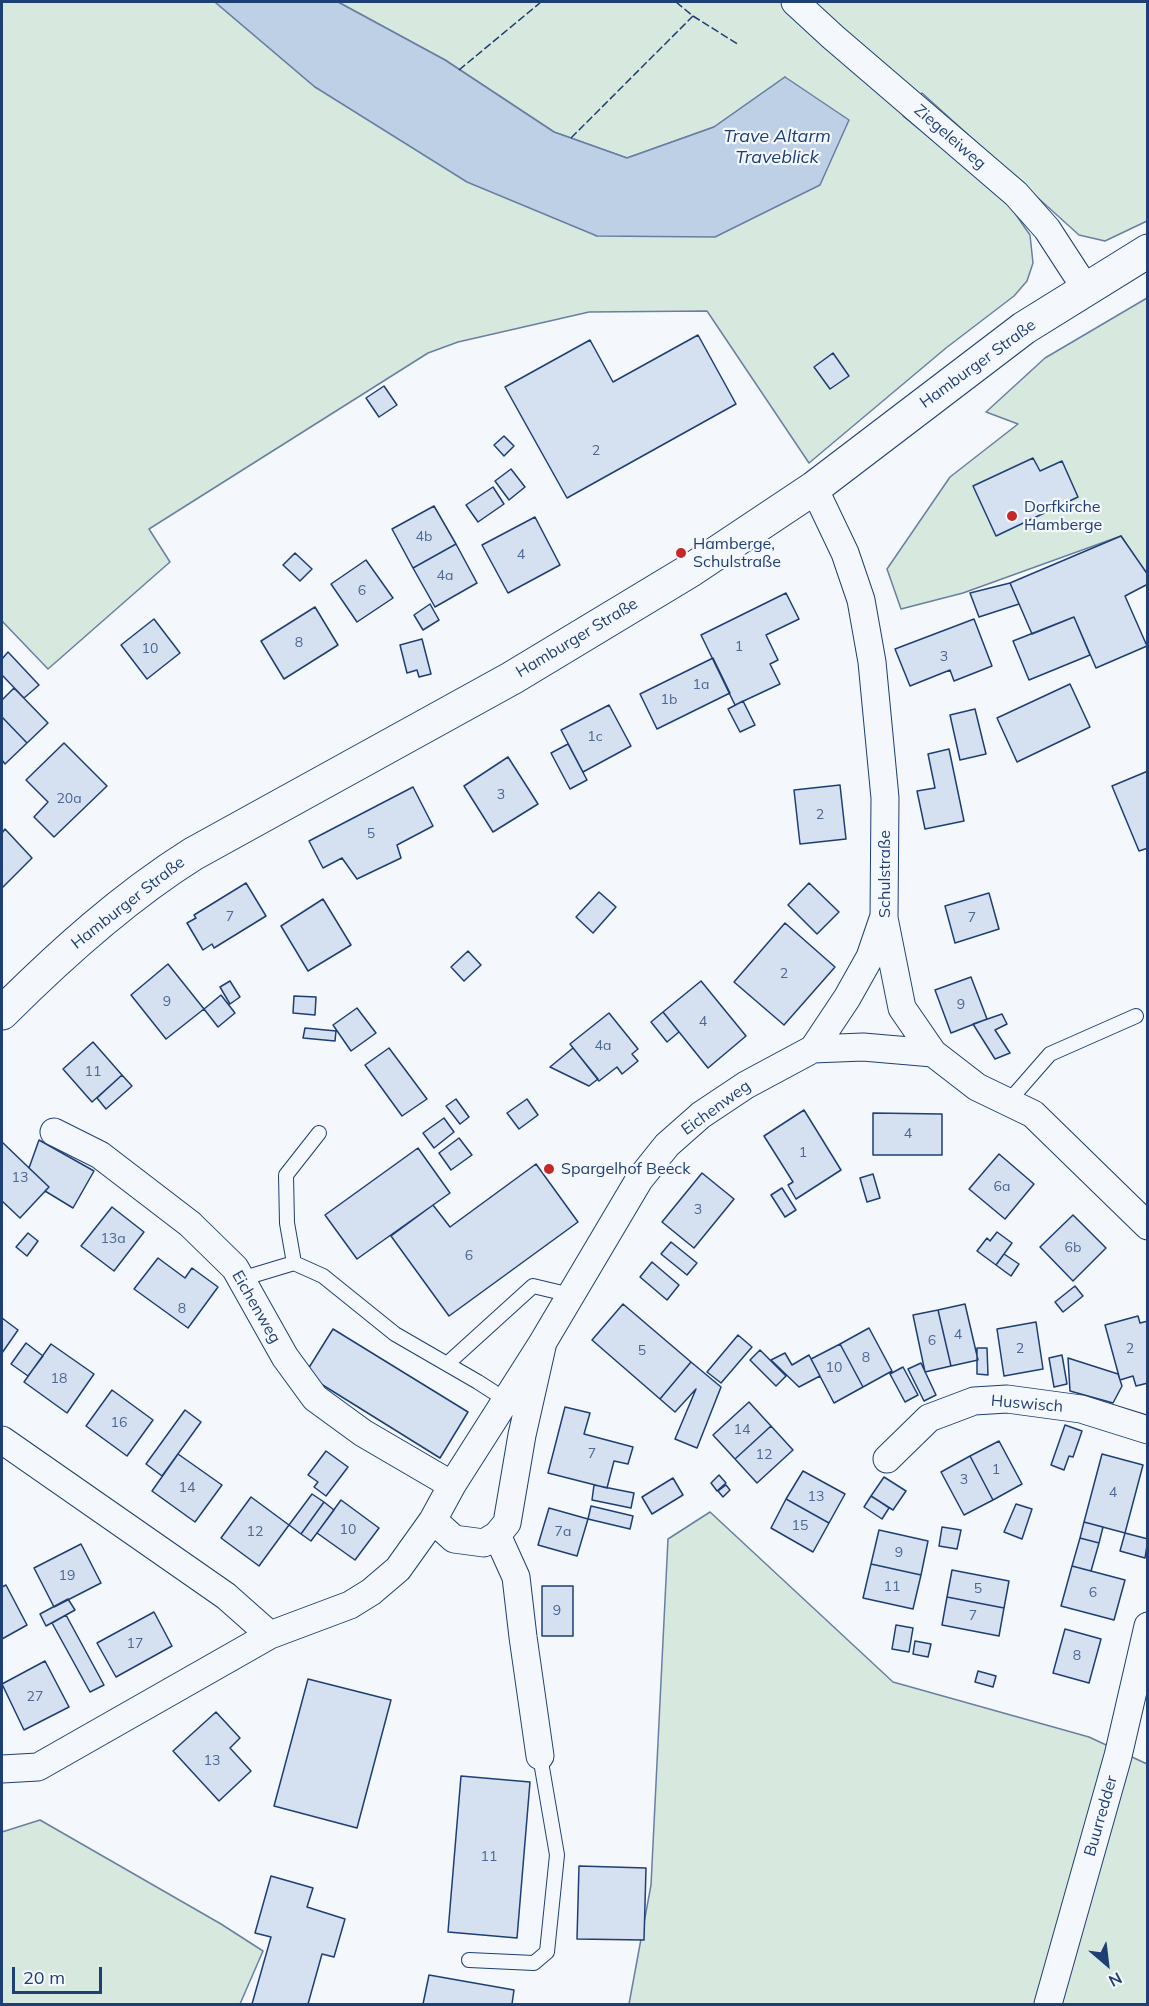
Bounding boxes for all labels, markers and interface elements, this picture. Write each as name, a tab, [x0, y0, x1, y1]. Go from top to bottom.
street label: Ziegeleiweg	[910, 101, 990, 173]
water label: Trave Altarm Traveblick	[723, 126, 831, 168]
street label: Hamburger Straße	[916, 316, 1040, 412]
house number: 2	[592, 443, 600, 459]
place label: Dorfkirche Hamberge	[1024, 497, 1102, 535]
marker: Dorfkirche Hamberge	[1005, 509, 1019, 523]
house number: 4b	[416, 529, 432, 545]
place label: Hamberge, Schulstraße	[693, 534, 781, 572]
marker: Hamberge, Schulstraße	[674, 546, 688, 560]
house number: 4	[517, 547, 525, 563]
house number: 4a	[437, 568, 453, 584]
house number: 6	[358, 583, 366, 599]
street label: Hamburger Straße	[513, 594, 641, 682]
house number: 8	[295, 635, 303, 651]
house number: 1	[735, 639, 743, 655]
house number: 10	[142, 641, 158, 657]
house number: 3	[940, 649, 948, 665]
house number: 1a	[693, 677, 709, 693]
house number: 1b	[661, 692, 677, 708]
house number: 1c	[587, 729, 603, 745]
house number: 3	[497, 787, 505, 803]
house number: 20a	[56, 791, 82, 807]
house number: 2	[816, 807, 824, 823]
house number: 5	[367, 826, 375, 842]
street label: Schulstraße	[875, 830, 895, 918]
street label: Hamburger Straße	[68, 853, 188, 953]
house number: 7	[226, 909, 234, 925]
house number: 7	[968, 910, 976, 926]
house number: 2	[780, 966, 788, 982]
house number: 9	[163, 994, 171, 1010]
house number: 9	[957, 997, 965, 1013]
house number: 4	[699, 1014, 707, 1030]
house number: 4a	[595, 1038, 611, 1054]
house number: 11	[85, 1064, 101, 1080]
street label: Eichenweg	[678, 1077, 754, 1139]
house number: 4	[904, 1126, 912, 1142]
house number: 1	[799, 1145, 807, 1161]
place label: Spargelhof Beeck	[561, 1159, 690, 1179]
marker: Spargelhof Beeck	[542, 1162, 556, 1176]
house number: 13	[12, 1170, 28, 1186]
house number: 6a	[994, 1179, 1010, 1195]
house number: 3	[694, 1202, 702, 1218]
house number: 13a	[100, 1231, 126, 1247]
house number: 6b	[1065, 1240, 1081, 1256]
house number: 6	[465, 1248, 473, 1264]
street label: Eichenweg	[228, 1267, 284, 1347]
house number: 8	[178, 1301, 186, 1317]
house number: 4	[954, 1327, 962, 1343]
house number: 6	[928, 1333, 936, 1349]
house number: 2	[1016, 1341, 1024, 1357]
house number: 2	[1126, 1341, 1134, 1357]
house number: 5	[638, 1343, 646, 1359]
house number: 8	[862, 1350, 870, 1366]
house number: 10	[826, 1360, 842, 1376]
house number: 18	[51, 1371, 67, 1387]
street label: Huswisch	[990, 1391, 1064, 1417]
house number: 16	[111, 1415, 127, 1431]
house number: 14	[734, 1422, 750, 1438]
house number: 7	[588, 1446, 596, 1462]
house number: 12	[756, 1447, 772, 1463]
house number: 1	[992, 1462, 1000, 1478]
house number: 3	[960, 1472, 968, 1488]
house number: 14	[179, 1480, 195, 1496]
house number: 4	[1109, 1485, 1117, 1501]
house number: 13	[808, 1489, 824, 1505]
house number: 15	[792, 1518, 808, 1534]
house number: 10	[340, 1522, 356, 1538]
house number: 12	[247, 1524, 263, 1540]
house number: 7a	[555, 1524, 571, 1540]
house number: 9	[895, 1545, 903, 1561]
house number: 19	[59, 1568, 75, 1584]
house number: 11	[884, 1579, 900, 1595]
house number: 5	[974, 1581, 982, 1597]
house number: 6	[1089, 1585, 1097, 1601]
house number: 9	[553, 1603, 561, 1619]
house number: 7	[969, 1608, 977, 1624]
house number: 17	[127, 1636, 143, 1652]
house number: 8	[1073, 1648, 1081, 1664]
house number: 27	[27, 1689, 43, 1705]
house number: 13	[204, 1753, 220, 1769]
street label: Buurredder	[1080, 1773, 1122, 1859]
house number: 11	[481, 1849, 497, 1865]
north arrow	[1077, 1934, 1137, 1994]
scale bar	[15, 1955, 105, 1993]
text: 20 m	[23, 1966, 65, 1989]
text: N	[1105, 1968, 1125, 1992]

